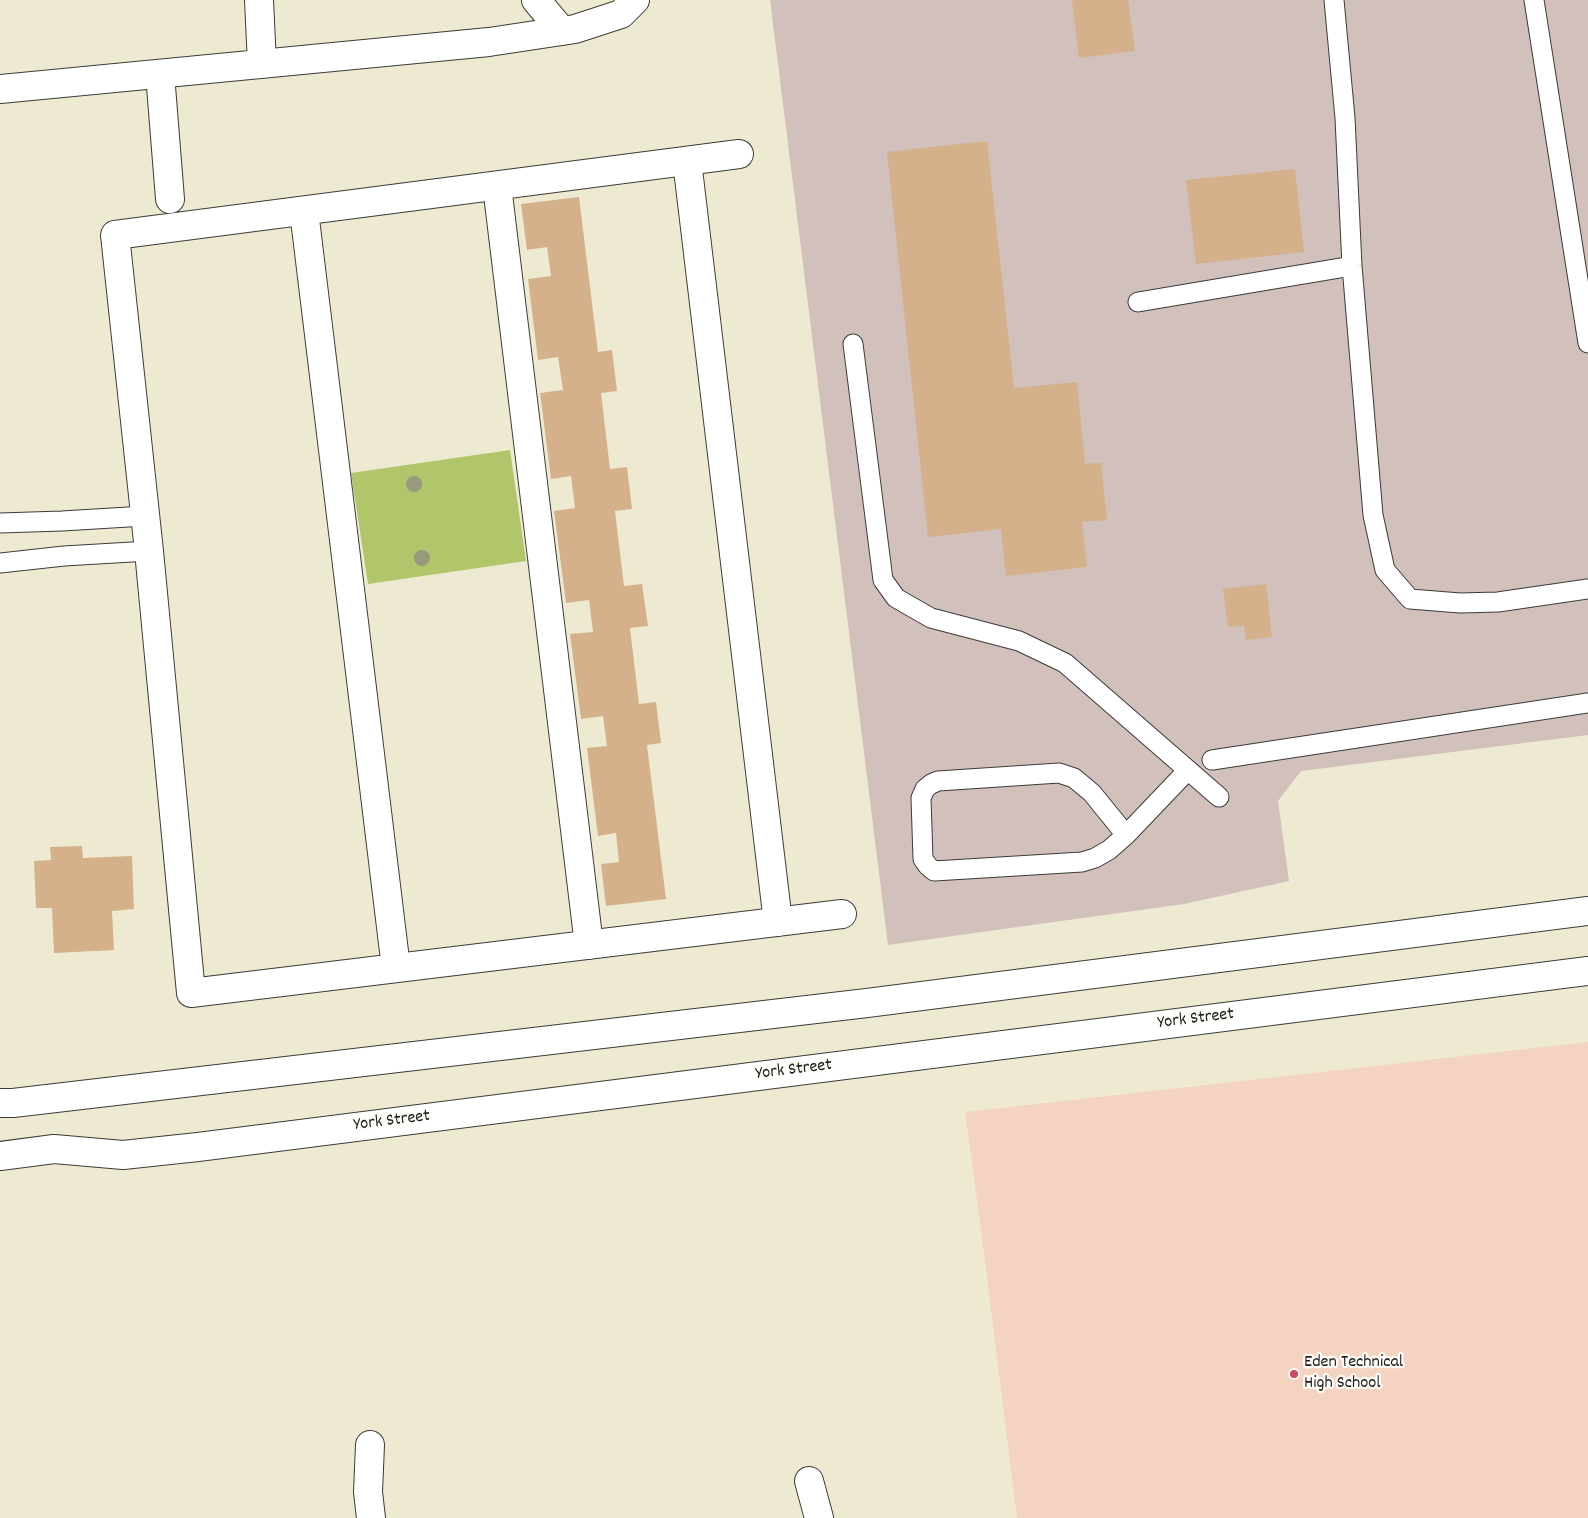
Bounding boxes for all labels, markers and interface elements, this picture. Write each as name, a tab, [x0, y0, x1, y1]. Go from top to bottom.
street label: York Street	[1157, 1005, 1235, 1035]
street label: York Street	[755, 1056, 833, 1086]
street label: York Street	[353, 1107, 431, 1137]
place label: Eden Technical High School	[1304, 1353, 1403, 1396]
marker: Eden Technical High School	[1288, 1368, 1300, 1380]

